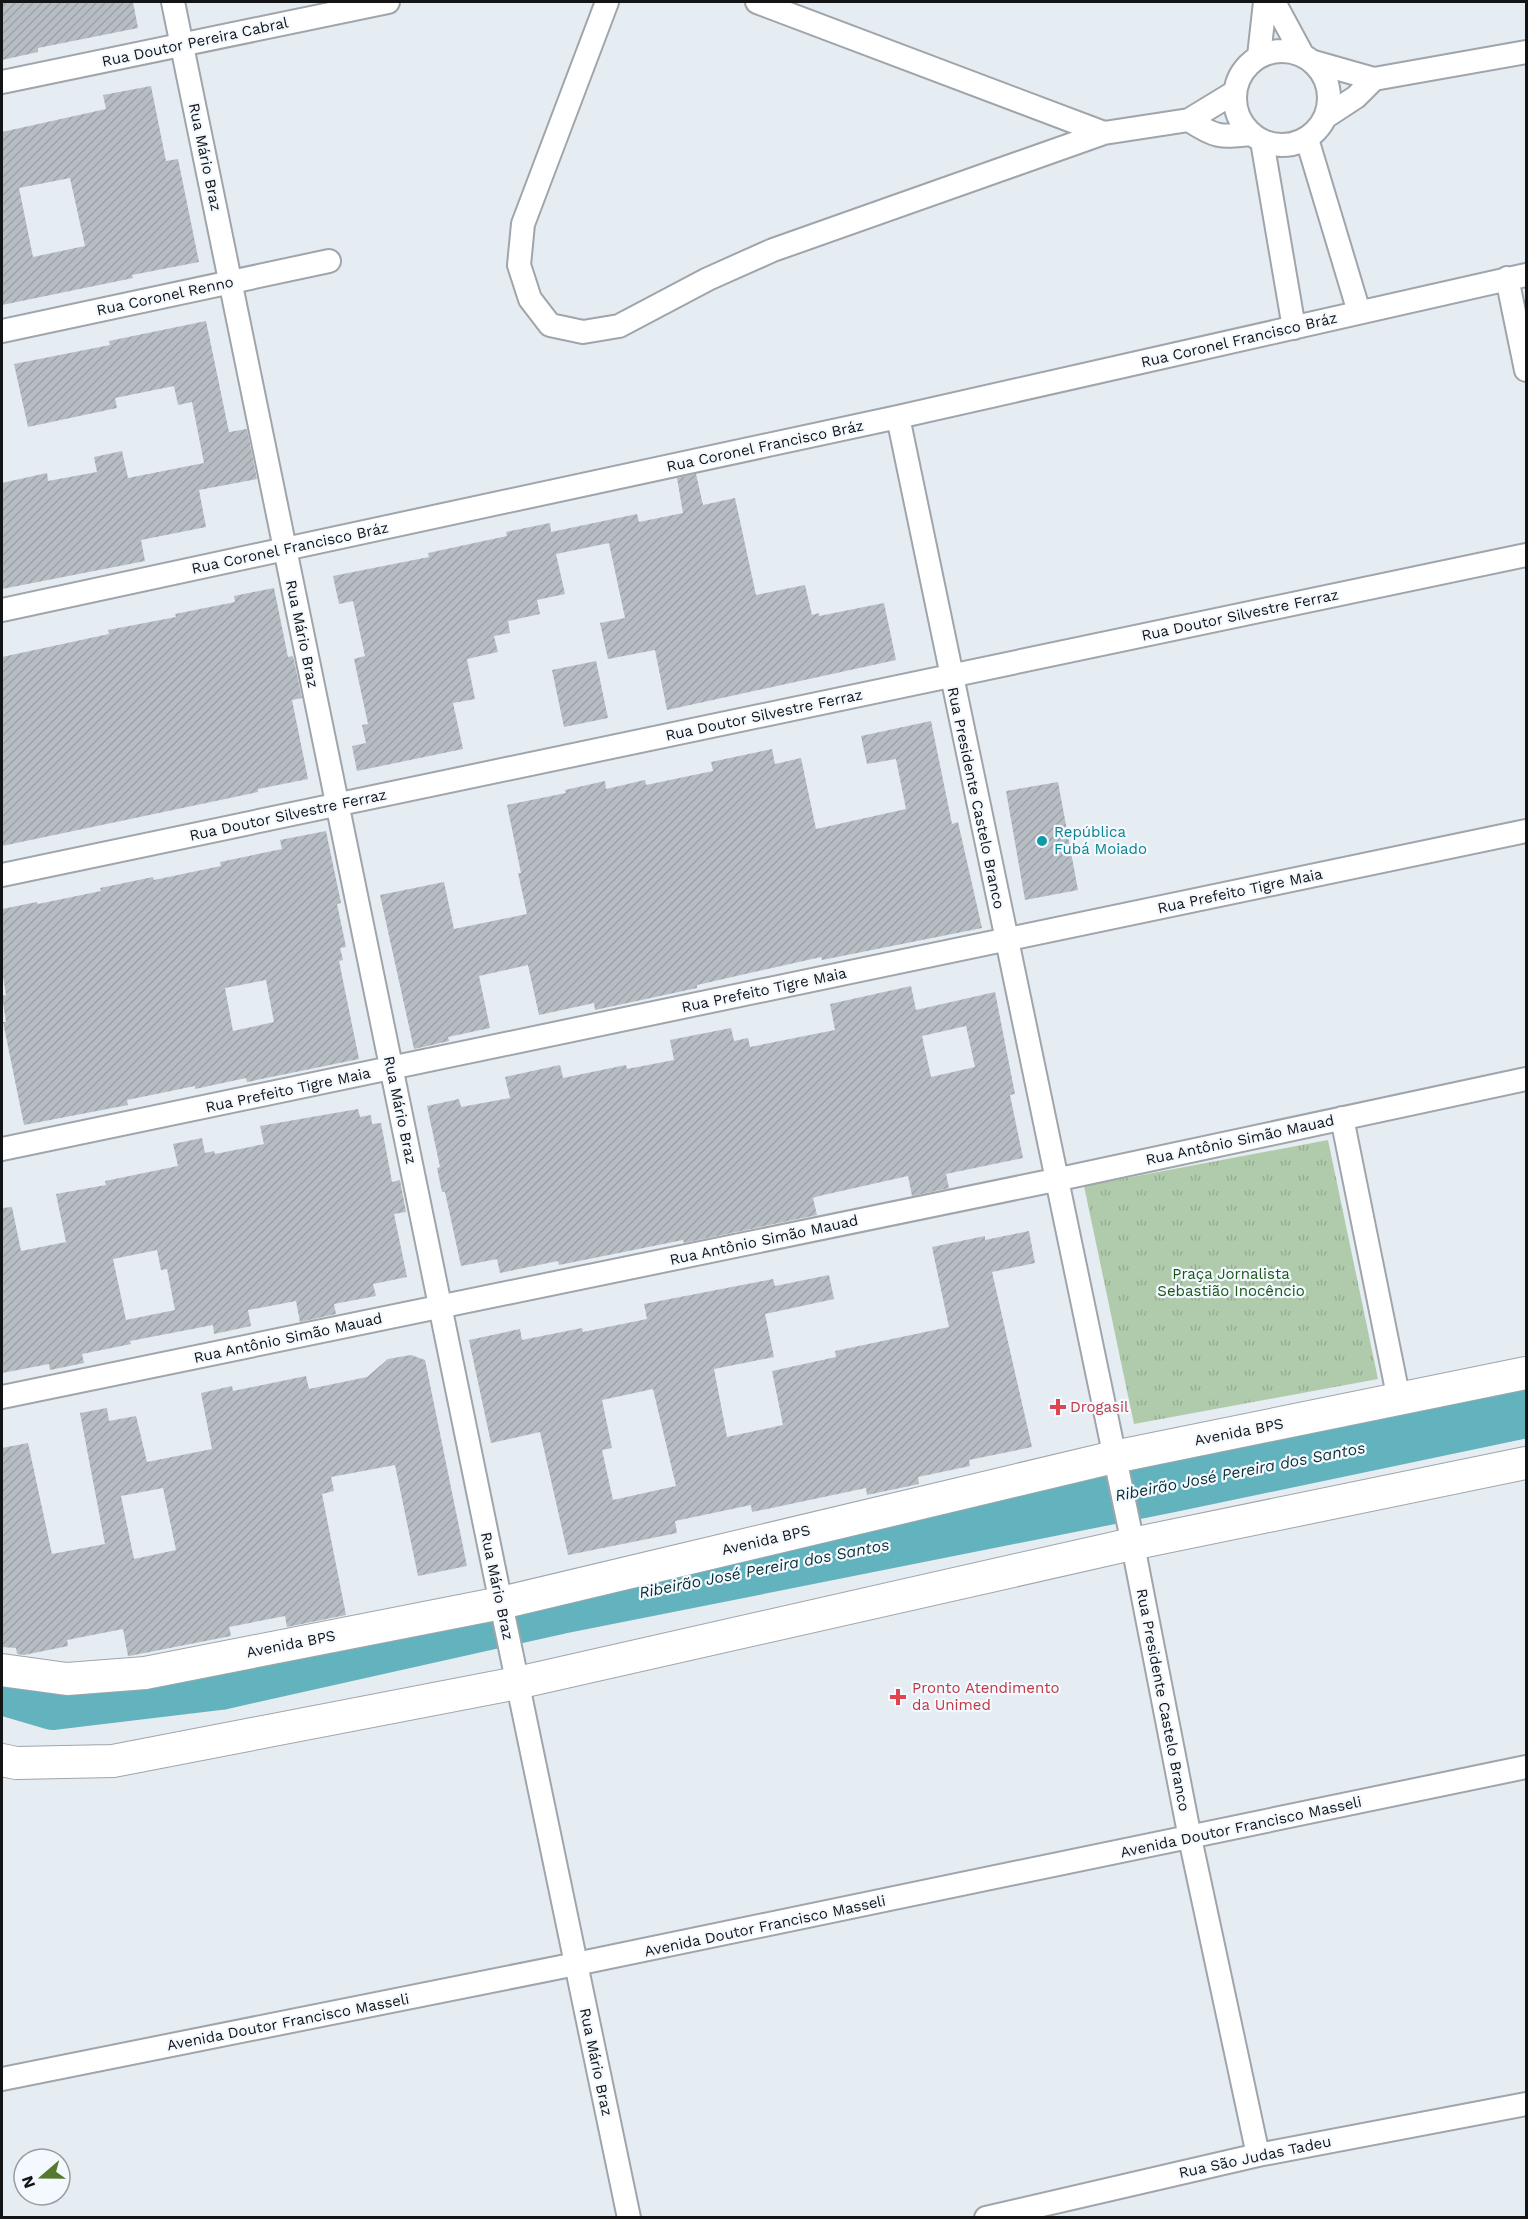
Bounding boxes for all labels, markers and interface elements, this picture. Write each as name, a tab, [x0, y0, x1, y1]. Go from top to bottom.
street label: Rua Doutor Pereira Cabral	[100, 13, 290, 71]
street label: Rua Mário Braz	[185, 101, 225, 213]
street label: Rua Coronel Renno	[95, 273, 235, 319]
street label: Rua Coronel Francisco Bráz	[1139, 309, 1339, 371]
street label: Rua Coronel Francisco Bráz	[665, 416, 865, 476]
street label: Rua Coronel Francisco Bráz	[190, 518, 390, 578]
street label: Rua Mário Braz	[282, 578, 322, 690]
street label: Rua Doutor Silvestre Ferraz	[1140, 585, 1340, 645]
street label: Rua Doutor Silvestre Ferraz	[664, 685, 864, 745]
street label: Rua Presidente Castelo Branco	[944, 685, 1008, 911]
street label: Rua Doutor Silvestre Ferraz	[188, 785, 388, 845]
place label: República Fubá Moiado	[1054, 823, 1147, 858]
marker: República Fubá Moiado	[1035, 834, 1049, 848]
street label: Rua Prefeito Tigre Maia	[1156, 865, 1325, 917]
street label: Rua Prefeito Tigre Maia	[680, 964, 849, 1016]
street label: Rua Mário Braz	[380, 1054, 420, 1166]
street label: Rua Prefeito Tigre Maia	[204, 1064, 373, 1116]
street label: Rua Antônio Simão Mauad	[1144, 1111, 1336, 1169]
street label: Rua Antônio Simão Mauad	[668, 1211, 860, 1269]
park label: Praça Jornalista Sebastião Inocêncio	[1157, 1265, 1305, 1300]
street label: Rua Antônio Simão Mauad	[192, 1309, 384, 1367]
place label: Drogasil	[1070, 1398, 1129, 1416]
marker: Drogasil	[1051, 1400, 1065, 1414]
street label: Avenida BPS	[1193, 1415, 1285, 1449]
water label: Ribeirão José Pereira dos Santos	[1113, 1438, 1367, 1505]
street label: Avenida BPS	[720, 1521, 812, 1559]
street label: Rua Mário Braz	[477, 1530, 517, 1642]
water label: Ribeirão José Pereira dos Santos	[637, 1535, 891, 1602]
street label: Rua Presidente Castelo Branco	[1133, 1587, 1193, 1813]
street label: Avenida BPS	[245, 1627, 337, 1661]
place label: Pronto Atendimento da Unimed	[912, 1679, 1059, 1714]
marker: Pronto Atendimento da Unimed	[889, 1688, 907, 1706]
street label: Avenida Doutor Francisco Masseli	[1119, 1793, 1363, 1861]
street label: Avenida Doutor Francisco Masseli	[643, 1892, 887, 1960]
street label: Avenida Doutor Francisco Masseli	[165, 1990, 411, 2054]
street label: Rua Mário Braz	[576, 2006, 616, 2118]
street label: Rua São Judas Tadeu	[1177, 2132, 1333, 2182]
north arrow	[12, 2147, 72, 2207]
text: N	[17, 2173, 39, 2191]

